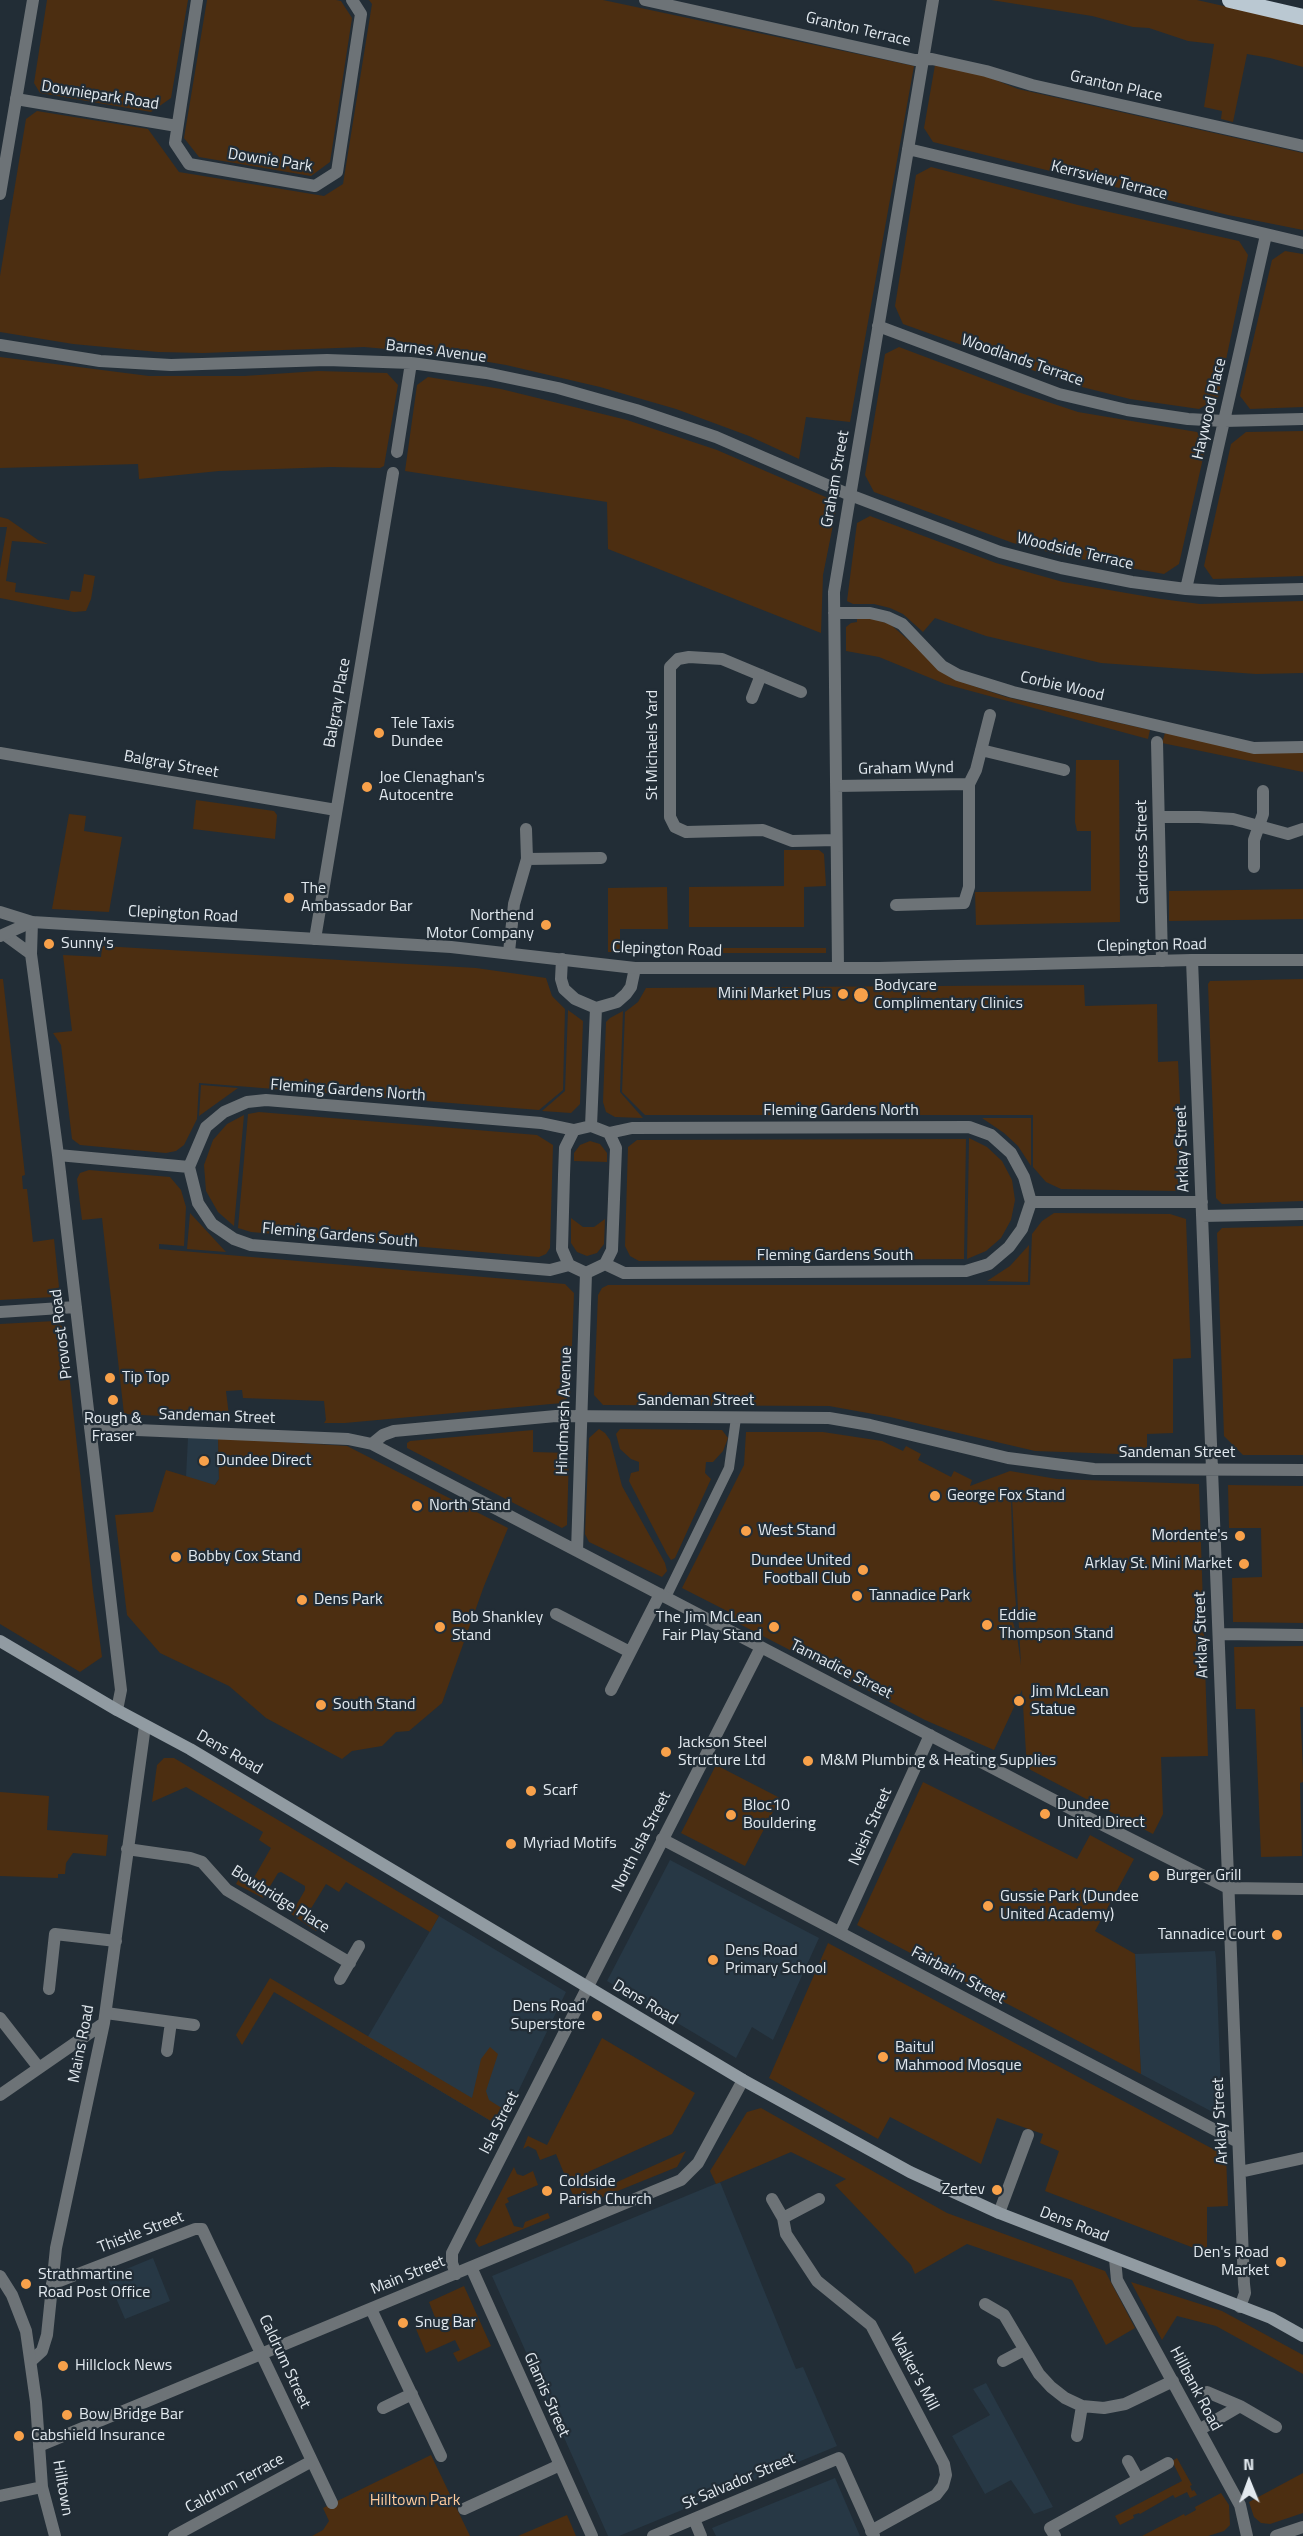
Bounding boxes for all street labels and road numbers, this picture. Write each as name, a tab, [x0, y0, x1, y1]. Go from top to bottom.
street label: Granton Terrace	[804, 9, 912, 51]
street label: Granton Place	[1068, 67, 1164, 107]
street label: Downiepark Road	[40, 77, 160, 115]
street label: Downie Park	[226, 145, 314, 177]
street label: Kerrsview Terrace	[1049, 157, 1169, 205]
street label: Woodlands Terrace	[958, 331, 1086, 391]
street label: Barnes Avenue	[385, 336, 487, 368]
street label: Haywood Place	[1189, 356, 1231, 462]
street label: Graham Street	[818, 429, 854, 529]
street label: Woodside Terrace	[1015, 529, 1135, 575]
street label: Balgray Place	[321, 657, 355, 749]
street label: Corbie Wood	[1018, 668, 1106, 706]
street label: St Michaels Yard	[643, 690, 663, 800]
street label: Balgray Street	[122, 747, 220, 783]
street label: Graham Wynd	[858, 759, 954, 779]
street label: Cardross Street	[1132, 800, 1154, 904]
street label: Clepington Road	[128, 903, 238, 927]
street label: Clepington Road	[1097, 935, 1207, 957]
street label: Clepington Road	[612, 938, 722, 962]
street label: Fleming Gardens North	[270, 1076, 426, 1106]
street label: Fleming Gardens North	[763, 1101, 919, 1121]
street label: Arklay Street	[1172, 1105, 1194, 1193]
street label: Fleming Gardens South	[261, 1220, 419, 1252]
street label: Fleming Gardens South	[757, 1246, 913, 1266]
street label: Provost Road	[47, 1288, 77, 1380]
street label: Hindmarsh Avenue	[553, 1347, 577, 1475]
street label: Sandeman Street	[638, 1391, 754, 1411]
street label: Sandeman Street	[158, 1405, 276, 1429]
street label: Sandeman Street	[1119, 1443, 1235, 1463]
street label: Arklay Street	[1191, 1591, 1213, 1679]
street label: Tannadice Street	[787, 1636, 895, 1704]
street label: Dens Road	[193, 1727, 265, 1779]
street label: Neish Street	[845, 1785, 897, 1869]
street label: North Isla Street	[608, 1789, 676, 1895]
street label: Bowbridge Place	[227, 1862, 333, 1938]
street label: Fairbairn Street	[908, 1943, 1008, 2009]
street label: Dens Road	[609, 1976, 681, 2030]
street label: Mains Road	[65, 2003, 99, 2085]
street label: Arklay Street	[1209, 2077, 1233, 2165]
street label: Isla Street	[476, 2088, 524, 2158]
street label: Dens Road	[1037, 2203, 1111, 2247]
street label: Thistle Street	[95, 2208, 187, 2258]
street label: Main Street	[368, 2252, 448, 2300]
street label: Caldrum Street	[254, 2312, 314, 2412]
street label: Walker's Mill	[886, 2330, 942, 2414]
street label: Hillbank Road	[1165, 2344, 1225, 2434]
street label: Glamis Street	[519, 2350, 573, 2440]
street label: Caldrum Terrace	[182, 2450, 288, 2518]
street label: St Salvador Street	[680, 2450, 798, 2514]
street label: Hilltown	[48, 2459, 76, 2517]

